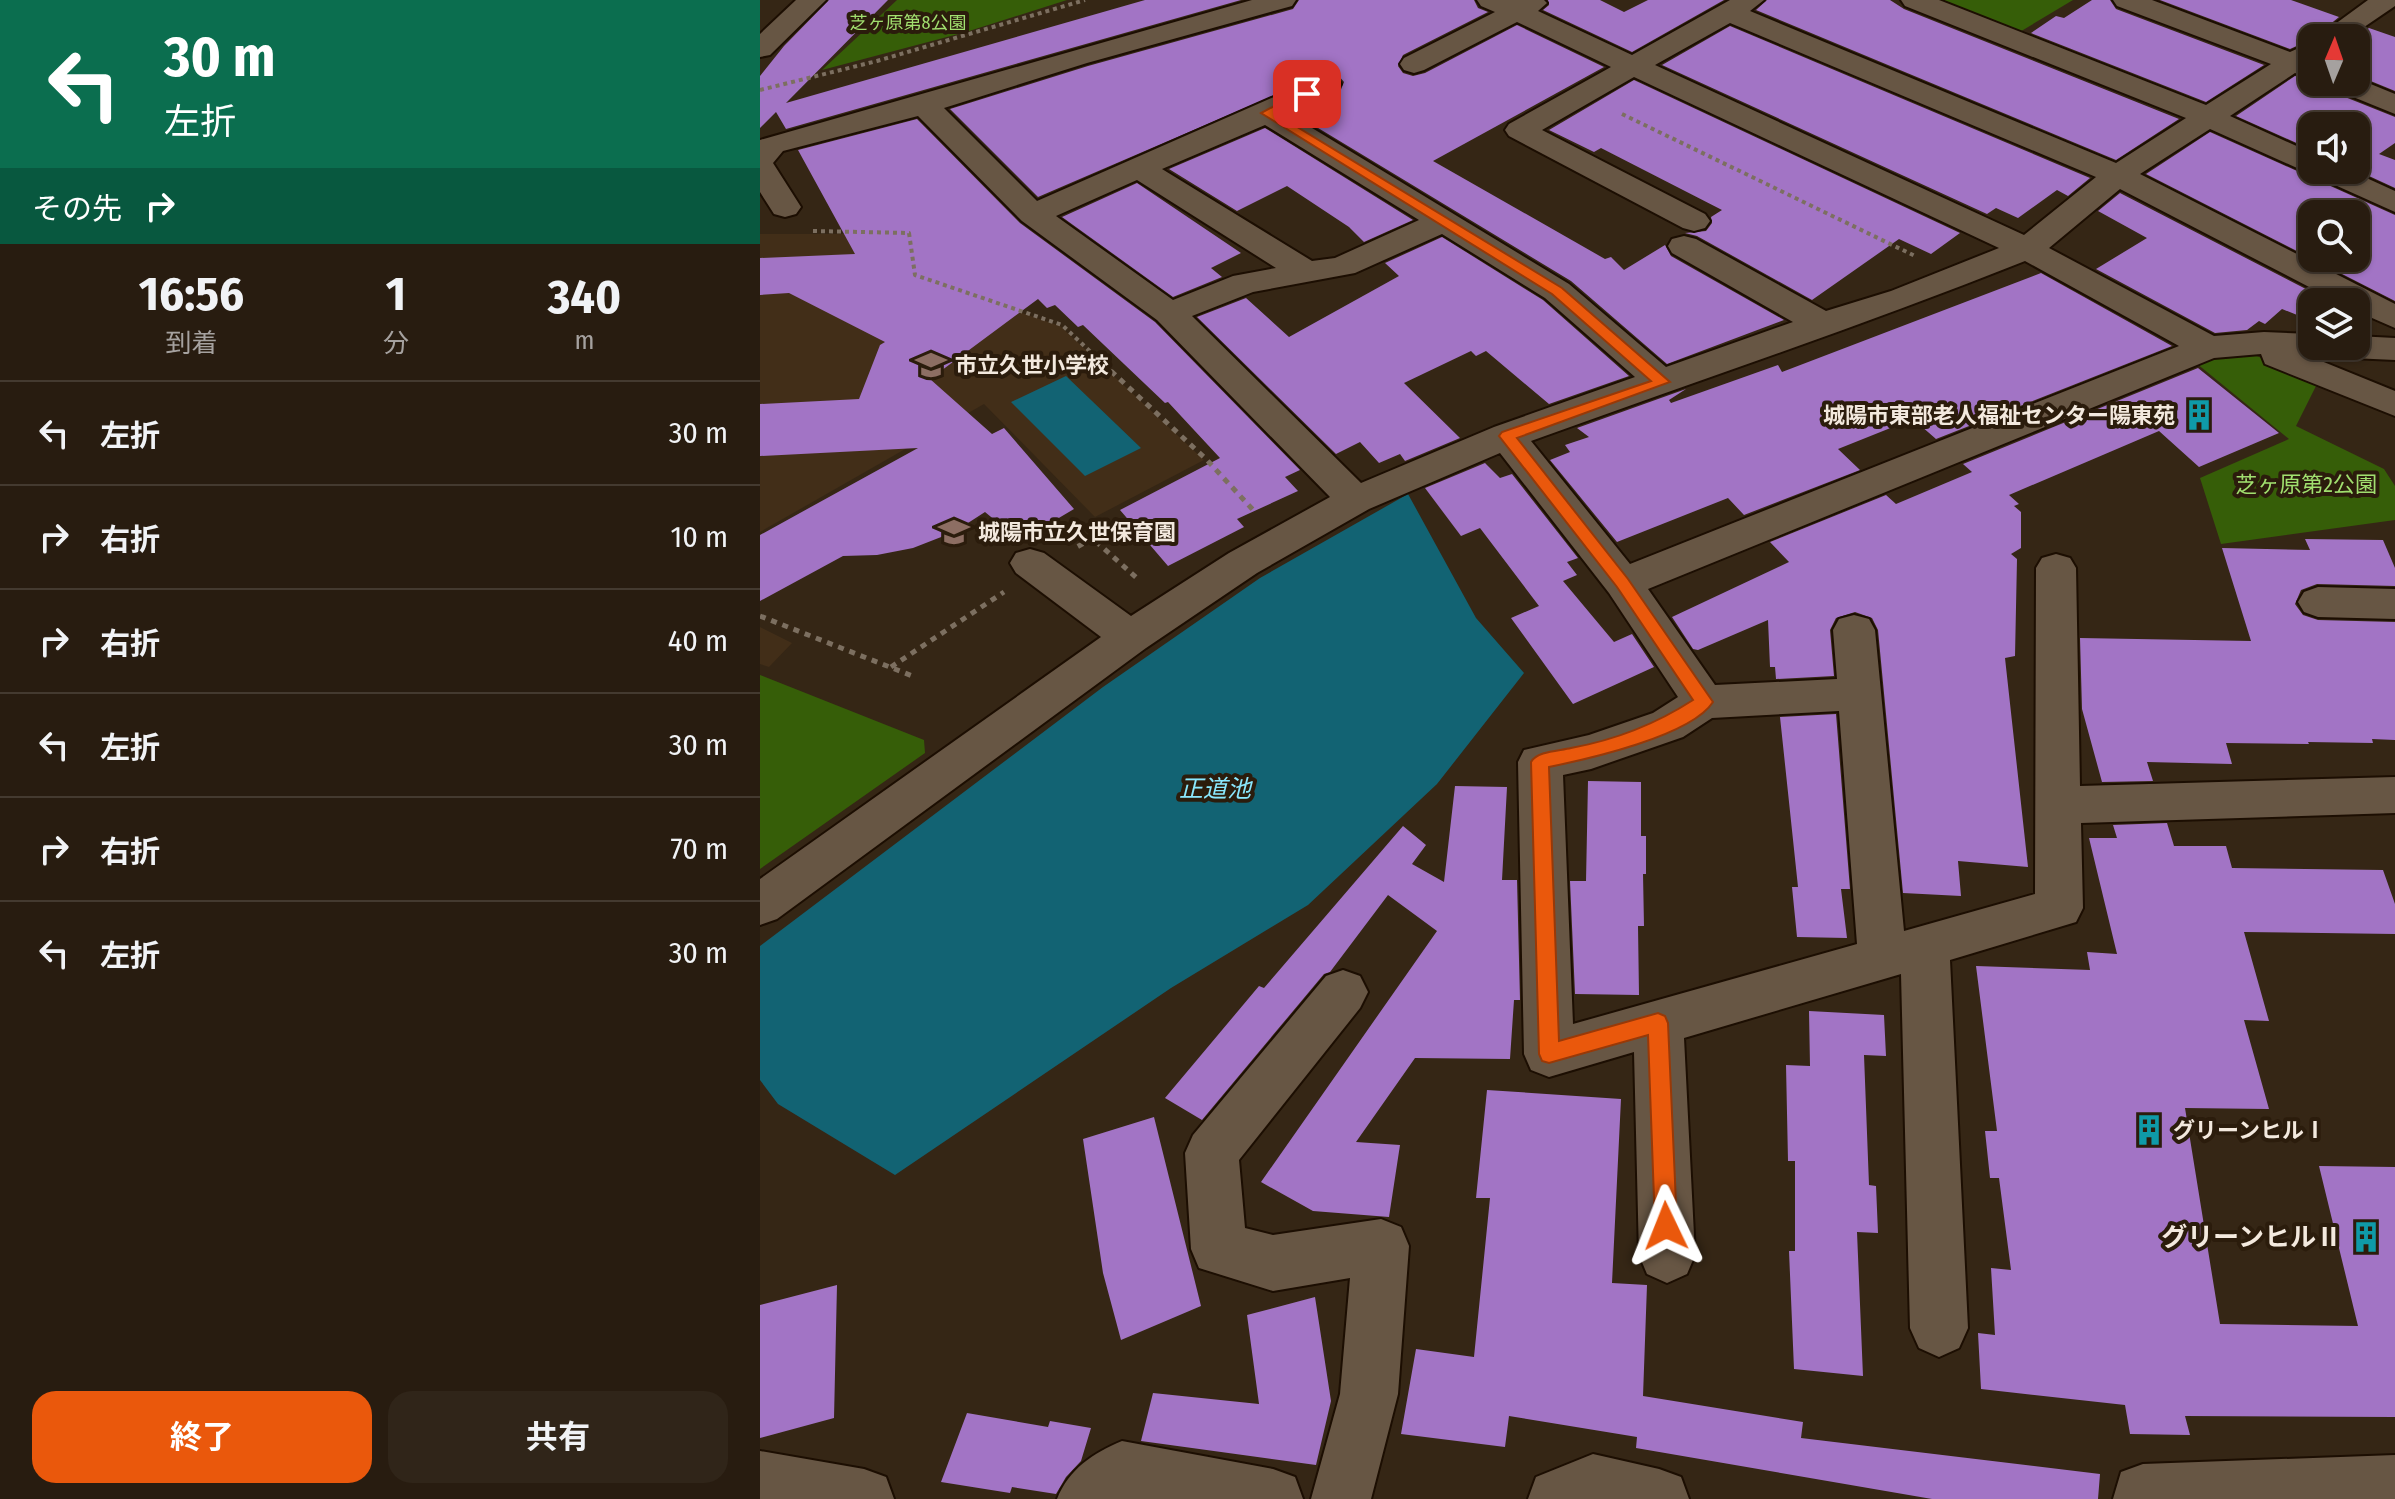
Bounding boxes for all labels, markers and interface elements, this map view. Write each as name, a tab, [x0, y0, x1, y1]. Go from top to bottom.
park label: 芝ヶ原第8公園	[850, 12, 967, 34]
text: 30 m	[164, 24, 275, 91]
north arrow	[2298, 24, 2370, 96]
map controls	[2298, 24, 2370, 360]
icon: left	[32, 32, 136, 136]
pin	[1273, 60, 1341, 128]
icon: arrive	[1285, 72, 1329, 116]
text: 左折	[164, 100, 236, 144]
button: sound	[2298, 112, 2370, 184]
icon: right	[138, 184, 182, 228]
text: その先	[32, 191, 122, 227]
button: search	[2298, 200, 2370, 272]
text: 16:56	[139, 265, 244, 323]
text: 1	[386, 265, 406, 323]
text: 340	[548, 268, 621, 326]
button: layers	[2298, 288, 2370, 360]
text: m	[574, 325, 594, 356]
text: 到着	[165, 328, 217, 359]
text: 分	[383, 328, 409, 359]
school or university icon: 市立久世小学校	[914, 348, 948, 382]
place label: 市立久世小学校	[955, 352, 1109, 379]
building icon: 城陽市東部老人福祉センター陽東苑	[2182, 398, 2216, 432]
place label: 城陽市東部老人福祉センター陽東苑	[1823, 402, 2175, 429]
icon: left	[32, 411, 76, 455]
text: 30 m	[669, 415, 728, 451]
text: 左折	[100, 418, 160, 454]
park label: 芝ヶ原第2公園	[2235, 471, 2377, 498]
icon: right	[32, 515, 76, 559]
school or university icon: 城陽市立久世保育園	[937, 515, 971, 549]
text: 10 m	[671, 519, 728, 555]
place label: 城陽市立久世保育園	[978, 519, 1176, 546]
text: 右折	[100, 522, 160, 558]
icon: right	[32, 619, 76, 663]
text: 40 m	[668, 623, 728, 659]
text: 右折	[100, 626, 160, 662]
icon: left	[32, 723, 76, 767]
text: 30 m	[669, 727, 728, 763]
text: 左折	[100, 730, 160, 766]
water label: 正道池	[1179, 775, 1253, 803]
icon: right	[32, 827, 76, 871]
text: 70 m	[670, 831, 728, 867]
text: 右折	[100, 834, 160, 870]
icon: left	[32, 931, 76, 975]
text: 30 m	[669, 935, 728, 971]
text: 左折	[100, 938, 160, 974]
building icon: グリーンヒルⅠ	[2132, 1113, 2166, 1147]
place label: グリーンヒルⅠ	[2173, 1117, 2326, 1144]
position arrow	[1624, 1184, 1708, 1268]
building icon: グリーンヒルⅡ	[2349, 1220, 2383, 1254]
place label: グリーンヒルⅡ	[2161, 1222, 2342, 1253]
button: 終了	[32, 1391, 372, 1483]
button: 共有	[388, 1391, 728, 1483]

